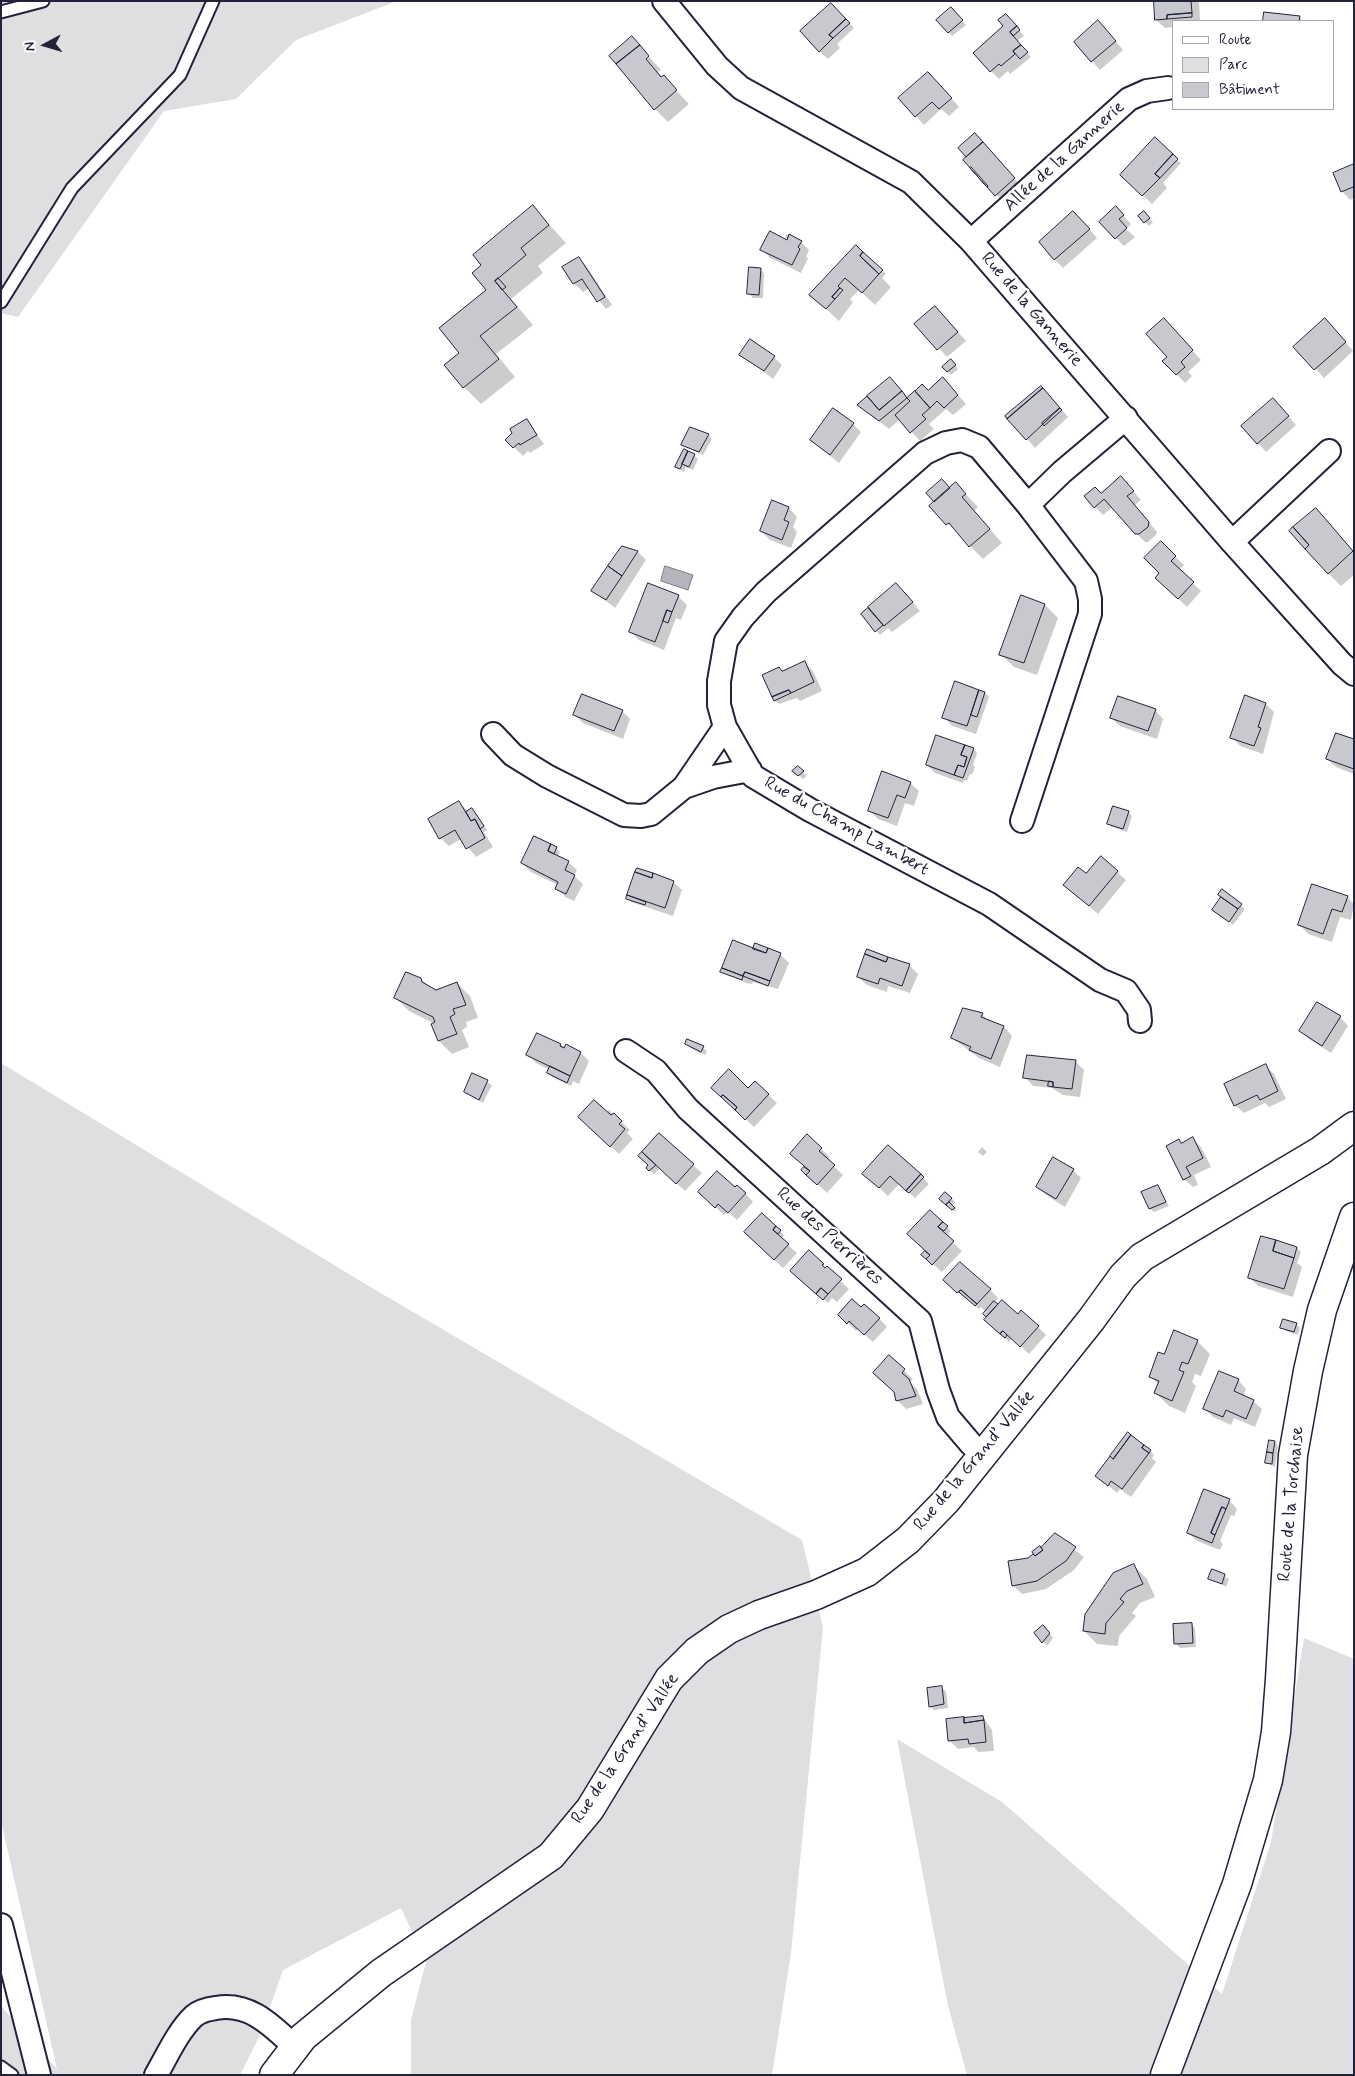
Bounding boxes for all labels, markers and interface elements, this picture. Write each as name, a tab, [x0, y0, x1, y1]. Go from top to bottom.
north arrow	[20, 20, 70, 70]
legend	[1172, 20, 1335, 110]
text: Route	[1219, 30, 1252, 50]
text: N	[21, 41, 40, 52]
text: Parc	[1219, 55, 1247, 75]
text: Bâtiment	[1219, 80, 1280, 100]
street label: Allée de la Gannerie	[1000, 97, 1130, 217]
street label: Rue de la Gannerie	[975, 248, 1087, 372]
street label: Rue du Champ Lambert	[760, 773, 932, 881]
street label: Rue des Pierrières	[771, 1184, 887, 1290]
street label: Rue de la Grand’ Vallée	[910, 1386, 1040, 1536]
street label: Route de la Torchaise	[1274, 1425, 1310, 1583]
street label: Rue de la Grand’ Vallée	[568, 1670, 684, 1828]

